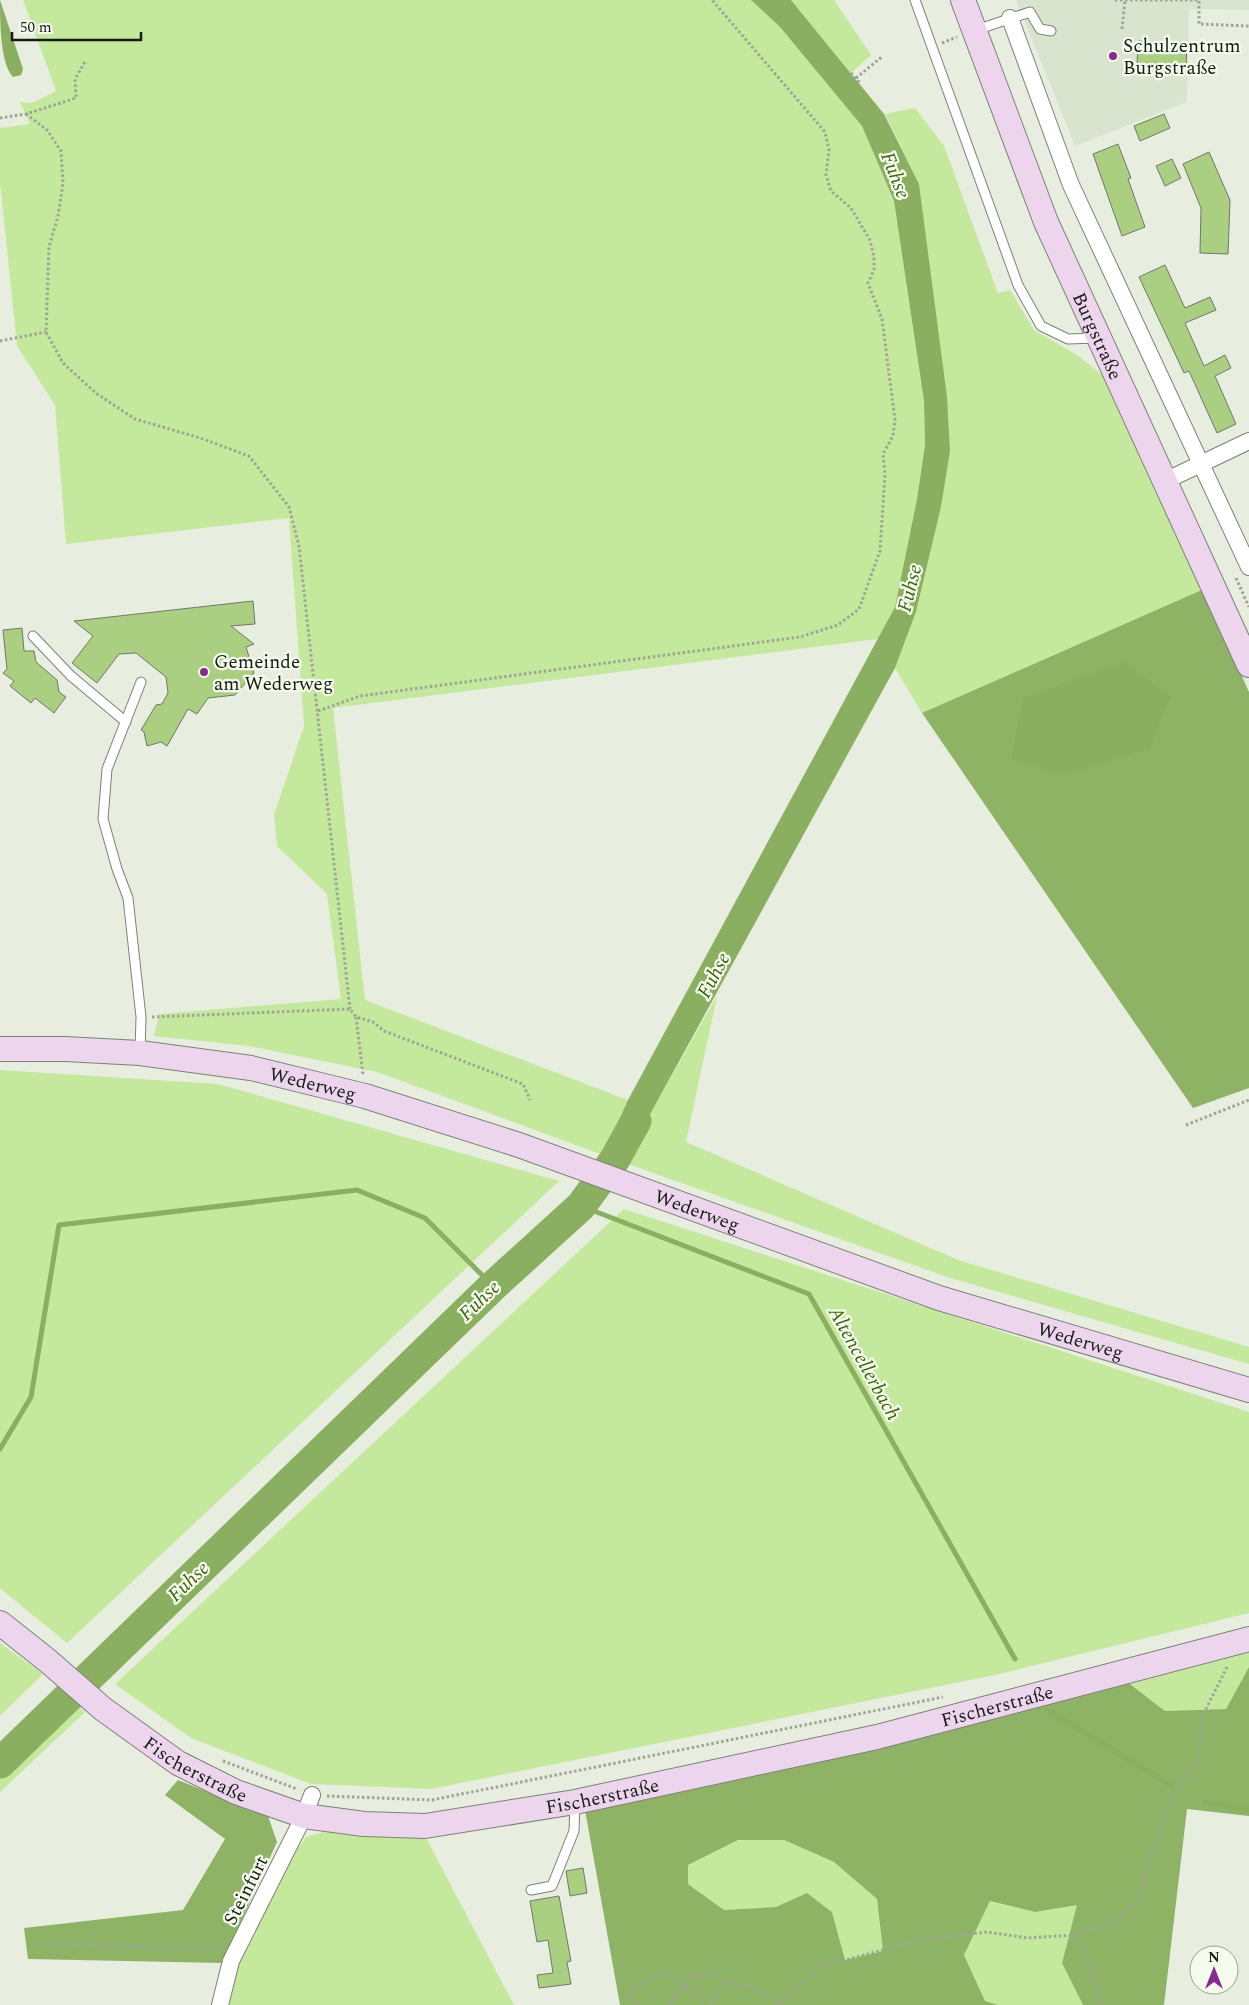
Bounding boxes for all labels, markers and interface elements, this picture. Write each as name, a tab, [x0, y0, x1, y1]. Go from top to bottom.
scale bar	[12, 10, 141, 42]
text: 50 m	[20, 16, 52, 39]
place label: Schulzentrum Burgstraße	[1123, 32, 1241, 83]
marker: Schulzentrum Burgstraße	[1107, 50, 1119, 62]
water label: Fuhse	[872, 147, 918, 203]
street label: Burgstraße	[1064, 288, 1129, 385]
water label: Fuhse	[890, 561, 930, 615]
place label: Gemeinde am Wederweg	[214, 648, 333, 699]
marker: Gemeinde am Wederweg	[198, 666, 210, 678]
water label: Fuhse	[689, 947, 738, 1004]
street label: Wederweg	[266, 1060, 359, 1109]
street label: Wederweg	[650, 1183, 744, 1240]
water label: Fuhse	[452, 1273, 508, 1328]
water label: Altencellerbach	[820, 1300, 908, 1426]
street label: Wederweg	[1034, 1315, 1127, 1368]
water label: Fuhse	[161, 1554, 217, 1609]
street label: Fischerstraße	[938, 1678, 1057, 1736]
street label: Fischerstraße	[137, 1730, 251, 1811]
street label: Fischerstraße	[544, 1771, 662, 1822]
street label: Steinfurt	[216, 1851, 276, 1930]
north arrow	[1189, 1945, 1239, 1995]
text: N	[1208, 1947, 1220, 1968]

